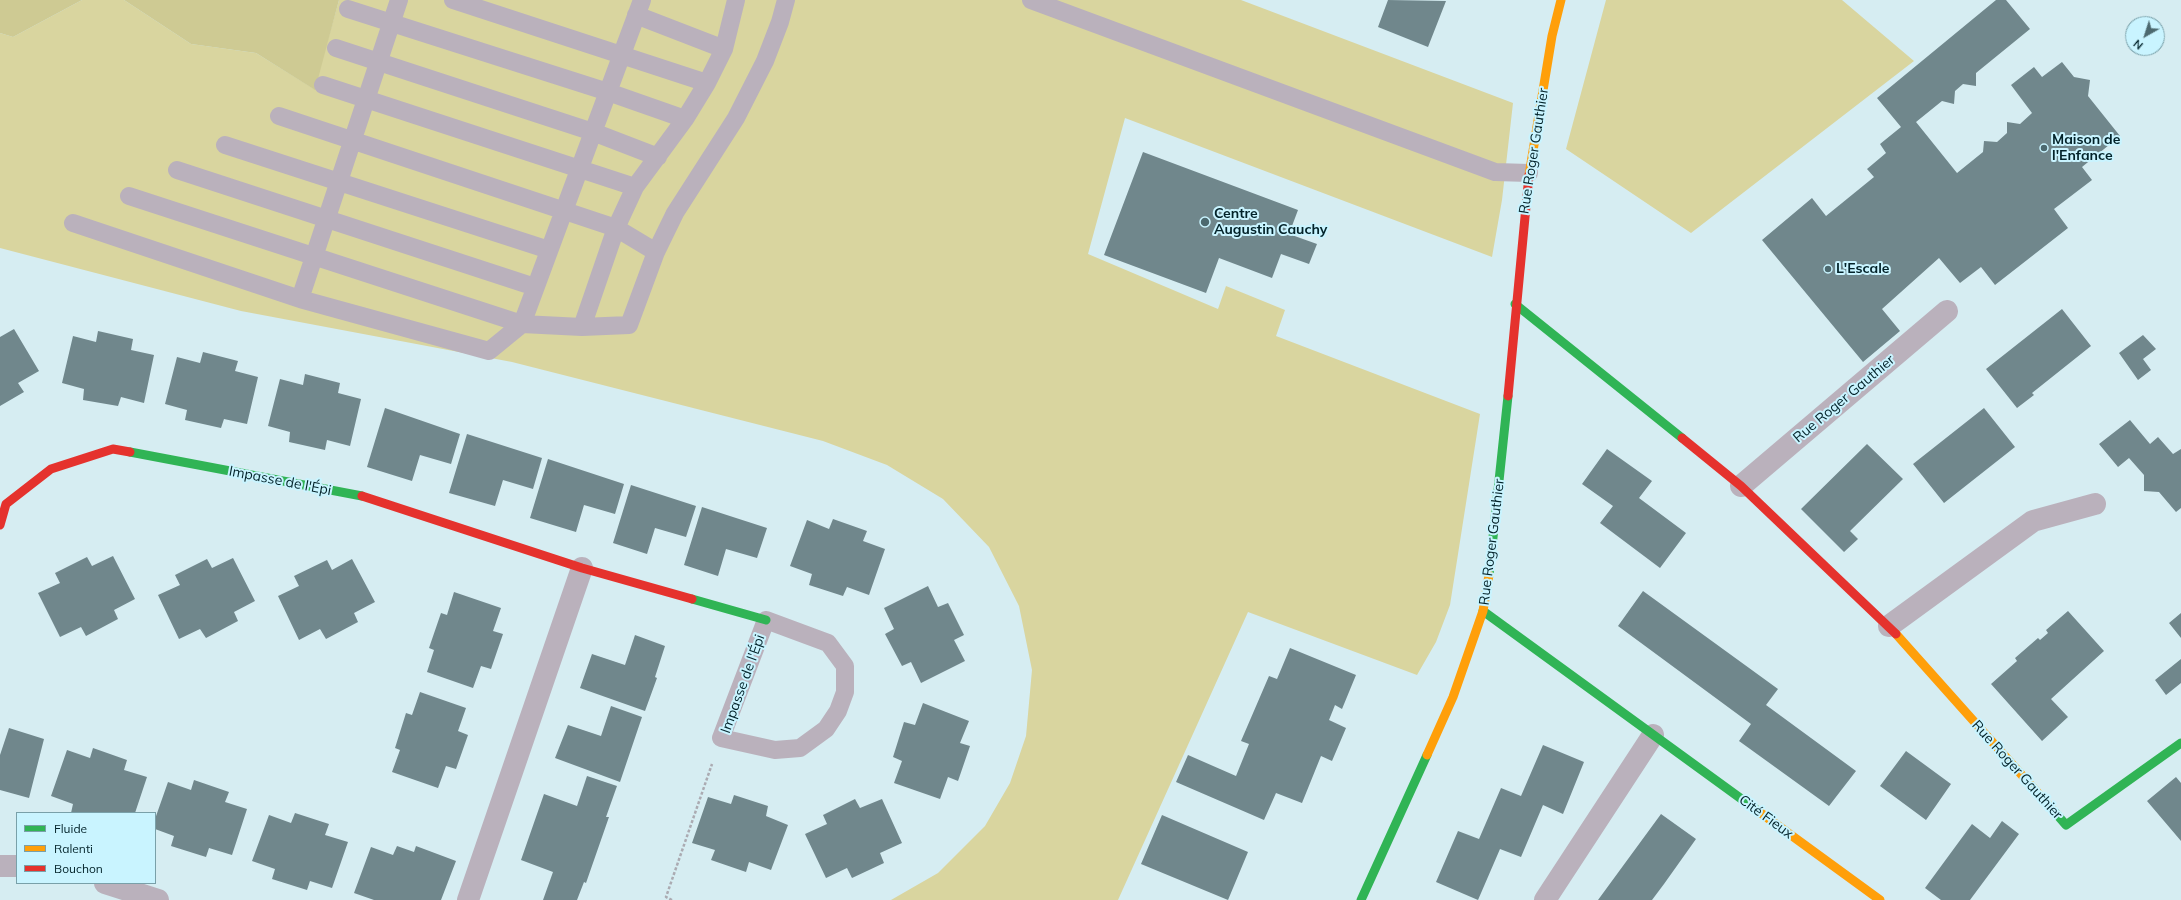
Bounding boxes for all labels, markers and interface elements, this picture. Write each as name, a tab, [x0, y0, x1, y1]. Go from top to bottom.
north arrow	[2125, 16, 2165, 56]
text: N	[2130, 36, 2146, 53]
street label: Rue Roger Gauthier	[1516, 87, 1552, 215]
place label: Maison de l'Enfance	[2052, 132, 2120, 164]
marker: Maison de l'Enfance	[2039, 143, 2049, 153]
place label: Centre Augustin Cauchy	[1214, 206, 1327, 238]
marker: Centre Augustin Cauchy	[1199, 216, 1211, 228]
place label: L'Escale	[1836, 261, 1890, 277]
marker: L'Escale	[1823, 264, 1833, 274]
street label: Rue Roger Gauthier	[1790, 352, 1898, 446]
street label: Impasse de l'Épi	[227, 463, 333, 499]
street label: Rue Roger Gauthier	[1476, 478, 1508, 606]
street label: Impasse de l'Épi	[717, 632, 769, 736]
street label: Rue Roger Gauthier	[1968, 717, 2066, 823]
street label: Cité Fieux	[1735, 792, 1797, 842]
legend	[16, 812, 156, 884]
text: Fluide	[54, 821, 87, 836]
text: Ralenti	[54, 841, 93, 856]
text: Bouchon	[54, 861, 103, 876]

